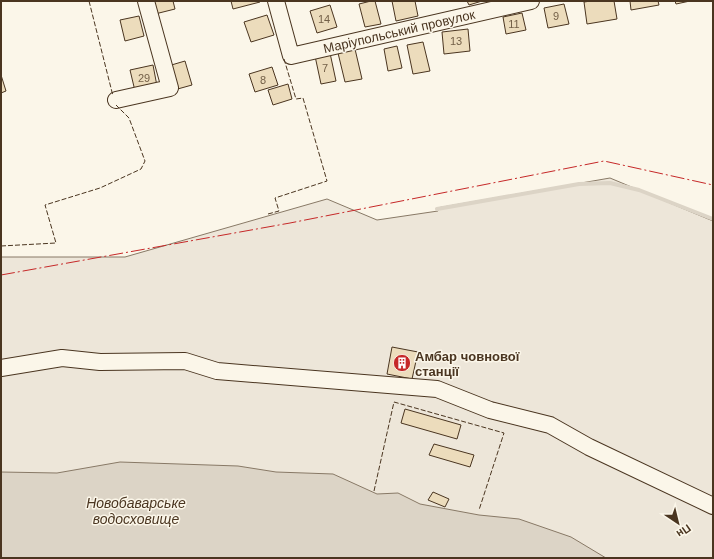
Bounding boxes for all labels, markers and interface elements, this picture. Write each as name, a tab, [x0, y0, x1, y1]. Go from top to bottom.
street label: Маріупольський провулок	[322, 7, 477, 56]
house number: 9	[553, 10, 559, 22]
house number: 14	[318, 13, 330, 25]
house number: 11	[508, 18, 520, 30]
house number: 13	[450, 35, 462, 47]
house number: 7	[322, 62, 328, 74]
house number: 29	[138, 72, 150, 84]
house number: 8	[260, 74, 266, 86]
place label: Амбар човнової станції	[415, 349, 520, 379]
building icon: Амбар човнової станції	[392, 353, 412, 373]
water label: Новобаварське водосховище	[86, 495, 186, 527]
north arrow	[658, 503, 698, 543]
text: Пн	[674, 522, 693, 540]

